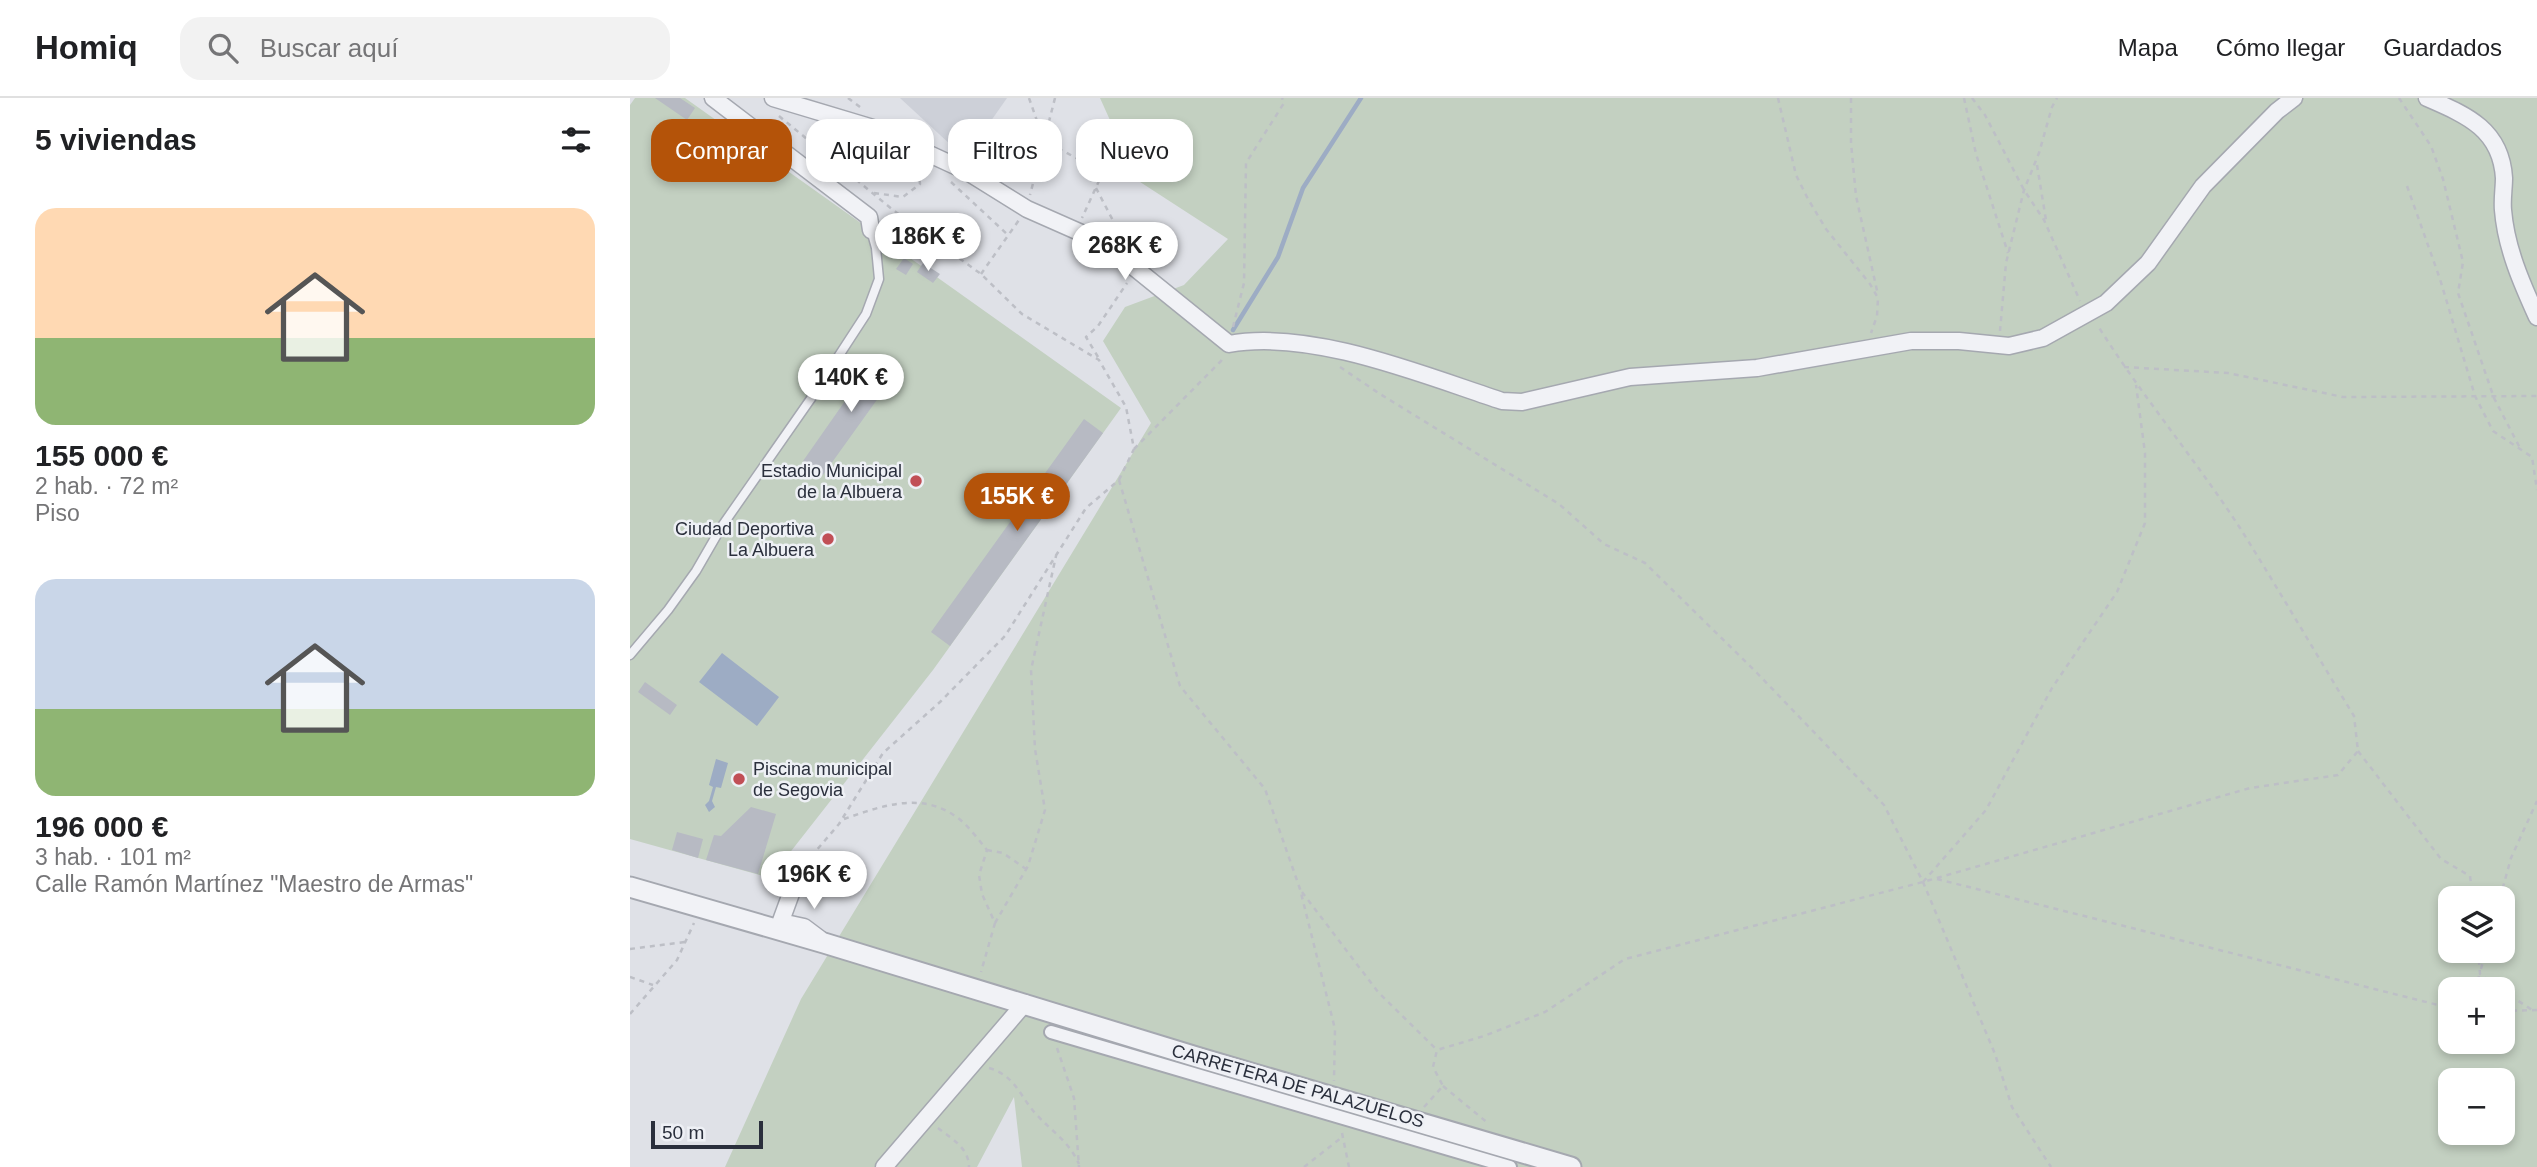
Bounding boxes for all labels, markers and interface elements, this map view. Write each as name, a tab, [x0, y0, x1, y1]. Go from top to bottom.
search box	[180, 17, 670, 80]
text: Homiq	[35, 29, 138, 66]
icon: search	[204, 29, 242, 67]
text: Buscar aquí	[260, 33, 398, 63]
text: Mapa	[2118, 34, 2178, 61]
text: Cómo llegar	[2216, 34, 2345, 61]
text: Guardados	[2383, 34, 2502, 61]
chip: Comprar	[651, 119, 792, 182]
chip: Alquilar	[806, 119, 934, 182]
chip: Filtros	[948, 119, 1062, 182]
chip: Nuevo	[1076, 119, 1193, 182]
icon: filters	[557, 121, 595, 159]
text: 5 viviendas	[35, 123, 197, 156]
pin: 186K €	[871, 214, 985, 273]
pin: 268K €	[1068, 222, 1182, 282]
text: 186K €	[891, 223, 965, 249]
text: 268K €	[1088, 232, 1162, 258]
icon: home	[252, 254, 378, 380]
pin: 140K €	[794, 354, 908, 414]
text: 140K €	[814, 364, 888, 390]
text: 155 000 €	[35, 439, 168, 472]
place label: Estadio Municipal de la Albuera	[761, 461, 903, 502]
text: 2 hab. · 72 m²	[35, 473, 178, 499]
marker: Estadio Municipal de la Albuera	[908, 473, 924, 489]
pin: 155K €	[960, 474, 1074, 533]
text: 155K €	[980, 483, 1054, 509]
text: Piso	[35, 500, 80, 526]
place label: Ciudad Deportiva La Albuera	[675, 519, 815, 560]
marker: Ciudad Deportiva La Albuera	[820, 531, 836, 547]
icon: home	[252, 625, 378, 751]
place label: Piscina municipal de Segovia	[753, 759, 892, 800]
marker: Piscina municipal de Segovia	[731, 771, 747, 787]
text: 196 000 €	[35, 810, 168, 843]
text: 3 hab. · 101 m²	[35, 844, 191, 870]
pin: 196K €	[757, 852, 871, 911]
text: 196K €	[777, 861, 851, 887]
text: Calle Ramón Martínez "Maestro de Armas"	[35, 871, 473, 897]
map controls	[2438, 886, 2515, 1145]
button: layers	[2438, 886, 2515, 963]
button: +	[2438, 977, 2515, 1054]
street label: CARRETERA DE PALAZUELOS	[1169, 1040, 1427, 1132]
button: −	[2438, 1068, 2515, 1145]
scale bar	[651, 1118, 763, 1150]
text: 50 m	[662, 1122, 704, 1143]

